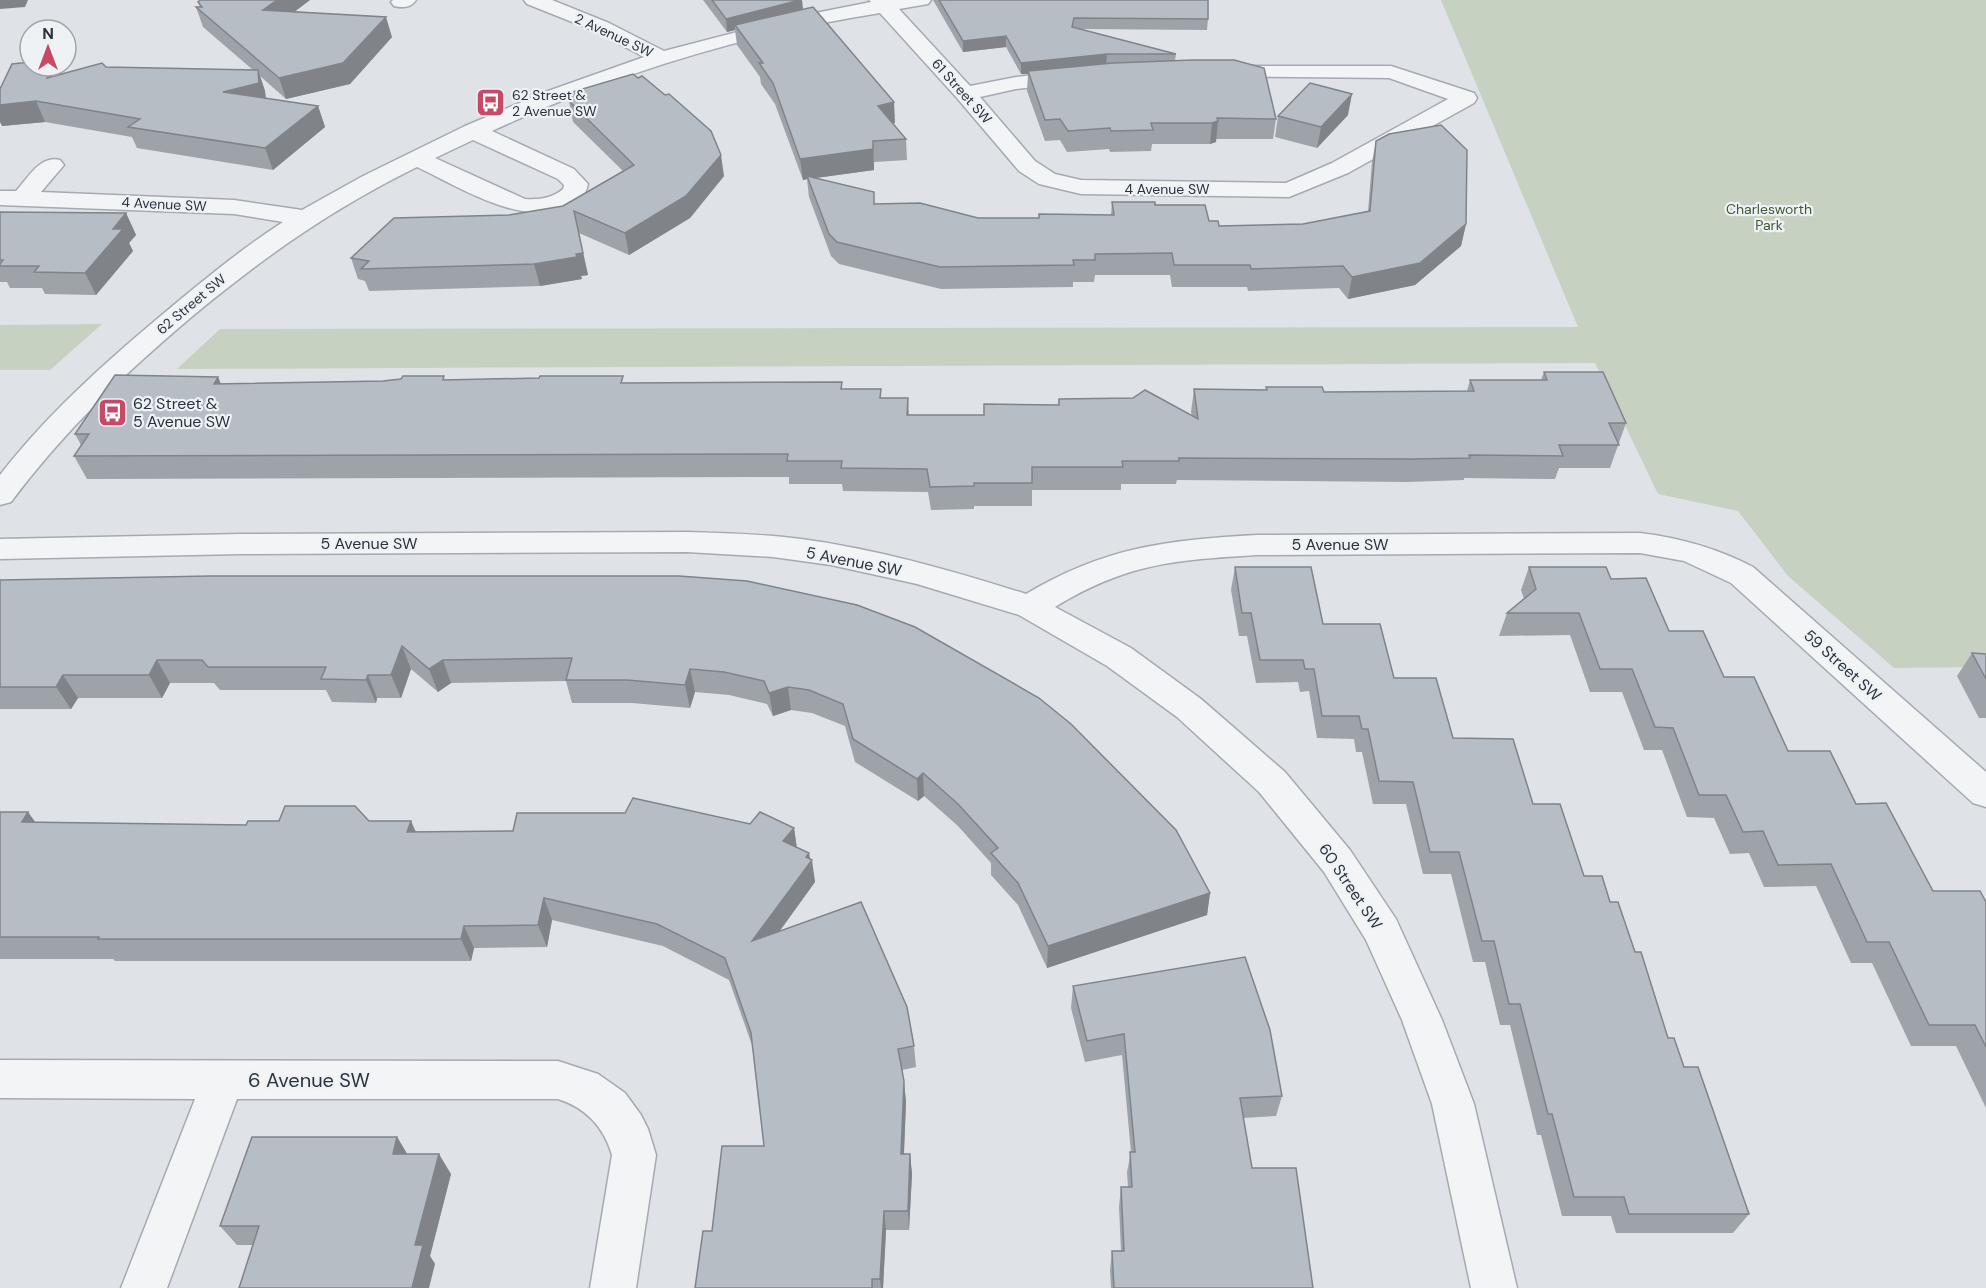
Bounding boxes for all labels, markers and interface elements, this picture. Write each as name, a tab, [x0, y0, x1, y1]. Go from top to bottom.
street label: 2 Avenue SW	[572, 9, 657, 61]
north arrow	[18, 18, 78, 78]
text: N	[42, 23, 54, 44]
street label: 61 Street SW	[928, 55, 996, 128]
place label: 62 Street & 2 Avenue SW	[512, 86, 597, 120]
bus stop icon: 62 Street & 2 Avenue SW	[475, 87, 507, 119]
street label: 4 Avenue SW	[1125, 180, 1210, 198]
street label: 4 Avenue SW	[121, 193, 207, 215]
park label: Charlesworth Park	[1726, 200, 1812, 234]
street label: 62 Street SW	[153, 269, 230, 338]
place label: 62 Street & 5 Avenue SW	[133, 393, 231, 432]
bus stop icon: 62 Street & 5 Avenue SW	[96, 396, 128, 428]
street label: 5 Avenue SW	[320, 533, 418, 554]
street label: 5 Avenue SW	[1291, 534, 1389, 555]
street label: 5 Avenue SW	[804, 542, 904, 581]
street label: 59 Street SW	[1799, 625, 1886, 706]
street label: 60 Street SW	[1314, 839, 1387, 934]
street label: 6 Avenue SW	[248, 1067, 370, 1093]

